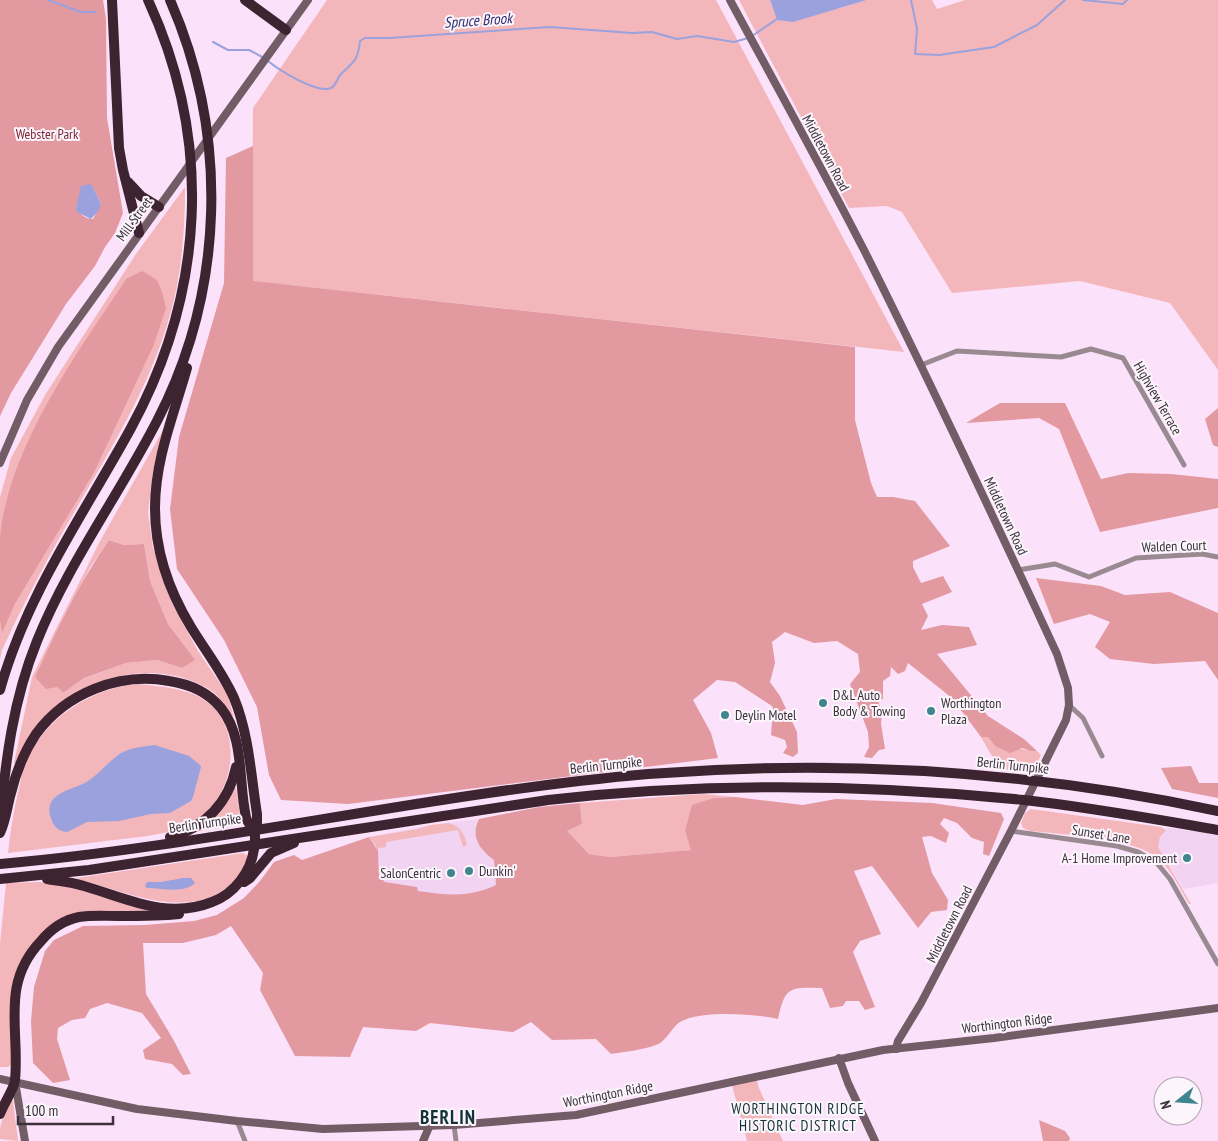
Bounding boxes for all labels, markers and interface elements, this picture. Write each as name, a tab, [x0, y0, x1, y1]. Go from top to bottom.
water label: Spruce Brook	[443, 8, 515, 32]
street label: Middletown Road	[798, 112, 854, 194]
park label: Webster Park	[16, 125, 79, 143]
street label: Mill Street	[112, 193, 156, 245]
street label: Highview Terrace	[1130, 358, 1186, 438]
street label: Middletown Road	[980, 474, 1032, 558]
street label: Walden Court	[1141, 536, 1207, 556]
place label: D&L Auto Body & Towing	[833, 686, 906, 720]
place label: Worthington Plaza	[941, 694, 1001, 728]
marker: D&L Auto Body & Towing	[817, 697, 829, 709]
marker: Worthington Plaza	[925, 705, 937, 717]
place label: Deylin Motel	[735, 706, 797, 724]
marker: Deylin Motel	[719, 709, 731, 721]
street label: Berlin Turnpike	[569, 752, 643, 778]
street label: Berlin Turnpike	[976, 752, 1050, 778]
street label: Berlin Turnpike	[168, 809, 242, 837]
street label: Sunset Lane	[1071, 821, 1132, 848]
place label: A-1 Home Improvement	[1062, 849, 1177, 867]
marker: A-1 Home Improvement	[1181, 852, 1193, 864]
place label: Dunkin'	[479, 862, 516, 880]
place label: SalonCentric	[380, 864, 441, 882]
marker: Dunkin'	[463, 865, 475, 877]
marker: SalonCentric	[445, 867, 457, 879]
street label: Middletown Road	[922, 882, 976, 966]
street label: Worthington Ridge	[961, 1009, 1053, 1037]
street label: Worthington Ridge	[562, 1076, 655, 1112]
north arrow	[1153, 1076, 1203, 1126]
scale bar	[18, 1094, 112, 1126]
district label: WORTHINGTON RIDGE HISTORIC DISTRICT	[731, 1099, 865, 1135]
text: N	[1156, 1099, 1175, 1111]
text: 100 m	[25, 1101, 58, 1120]
district label: BERLIN	[420, 1105, 476, 1129]

